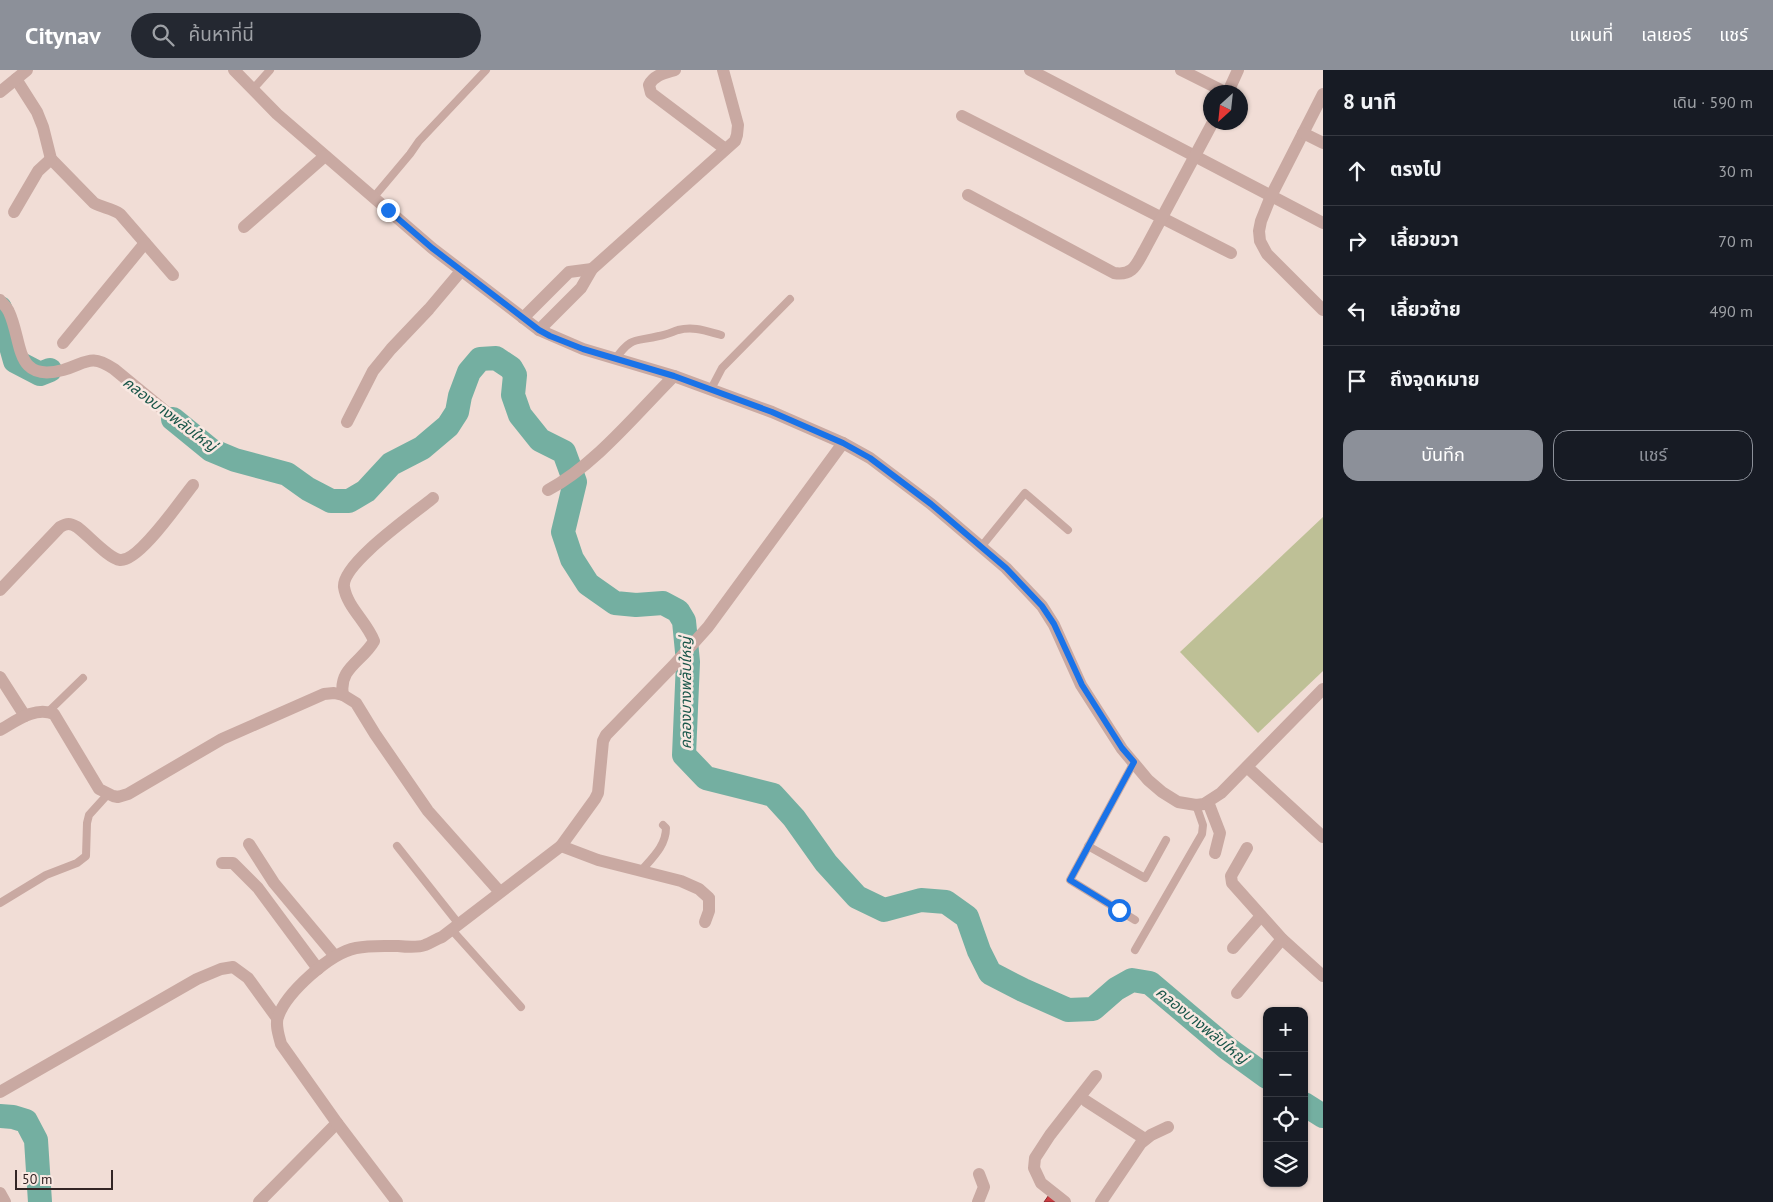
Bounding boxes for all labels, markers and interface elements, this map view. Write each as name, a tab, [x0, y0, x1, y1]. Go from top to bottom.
search box	[131, 13, 481, 58]
text: Citynav	[25, 20, 101, 51]
icon: search	[149, 21, 177, 49]
text: ค้นหาที่นี่	[189, 22, 254, 46]
text: แผนที่	[1569, 23, 1613, 46]
text: เลเยอร์	[1641, 23, 1691, 46]
text: แชร์	[1719, 23, 1748, 46]
north arrow	[1203, 85, 1248, 130]
text: 8 นาที	[1343, 88, 1396, 115]
text: เดิน · 590 m	[1673, 92, 1753, 112]
icon: ahead	[1343, 157, 1371, 185]
text: ตรงไป	[1390, 157, 1442, 181]
text: 30 m	[1718, 161, 1753, 181]
route end	[377, 199, 400, 222]
icon: right	[1343, 227, 1371, 255]
text: เลี้ยวขวา	[1390, 227, 1459, 251]
text: 70 m	[1718, 231, 1753, 251]
icon: left	[1343, 297, 1371, 325]
text: เลี้ยวซ้าย	[1390, 297, 1461, 321]
text: 490 m	[1710, 301, 1753, 321]
icon: arrive	[1343, 367, 1371, 395]
text: ถึงจุดหมาย	[1390, 367, 1480, 391]
water label: คลองบางพลับใหญ่	[119, 373, 222, 457]
button: บันทึก	[1343, 430, 1543, 481]
button: แชร์	[1553, 430, 1753, 481]
water label: คลองบางพลับใหญ่	[676, 635, 695, 749]
route start	[1108, 899, 1131, 922]
water label: คลองบางพลับใหญ่	[1152, 982, 1253, 1069]
map controls	[1263, 1007, 1308, 1187]
button: +	[1263, 1007, 1308, 1052]
button: −	[1263, 1052, 1308, 1097]
button: locate	[1263, 1097, 1308, 1142]
button: layers	[1263, 1142, 1308, 1187]
scale bar	[15, 1167, 112, 1190]
text: 50 m	[22, 1170, 52, 1188]

